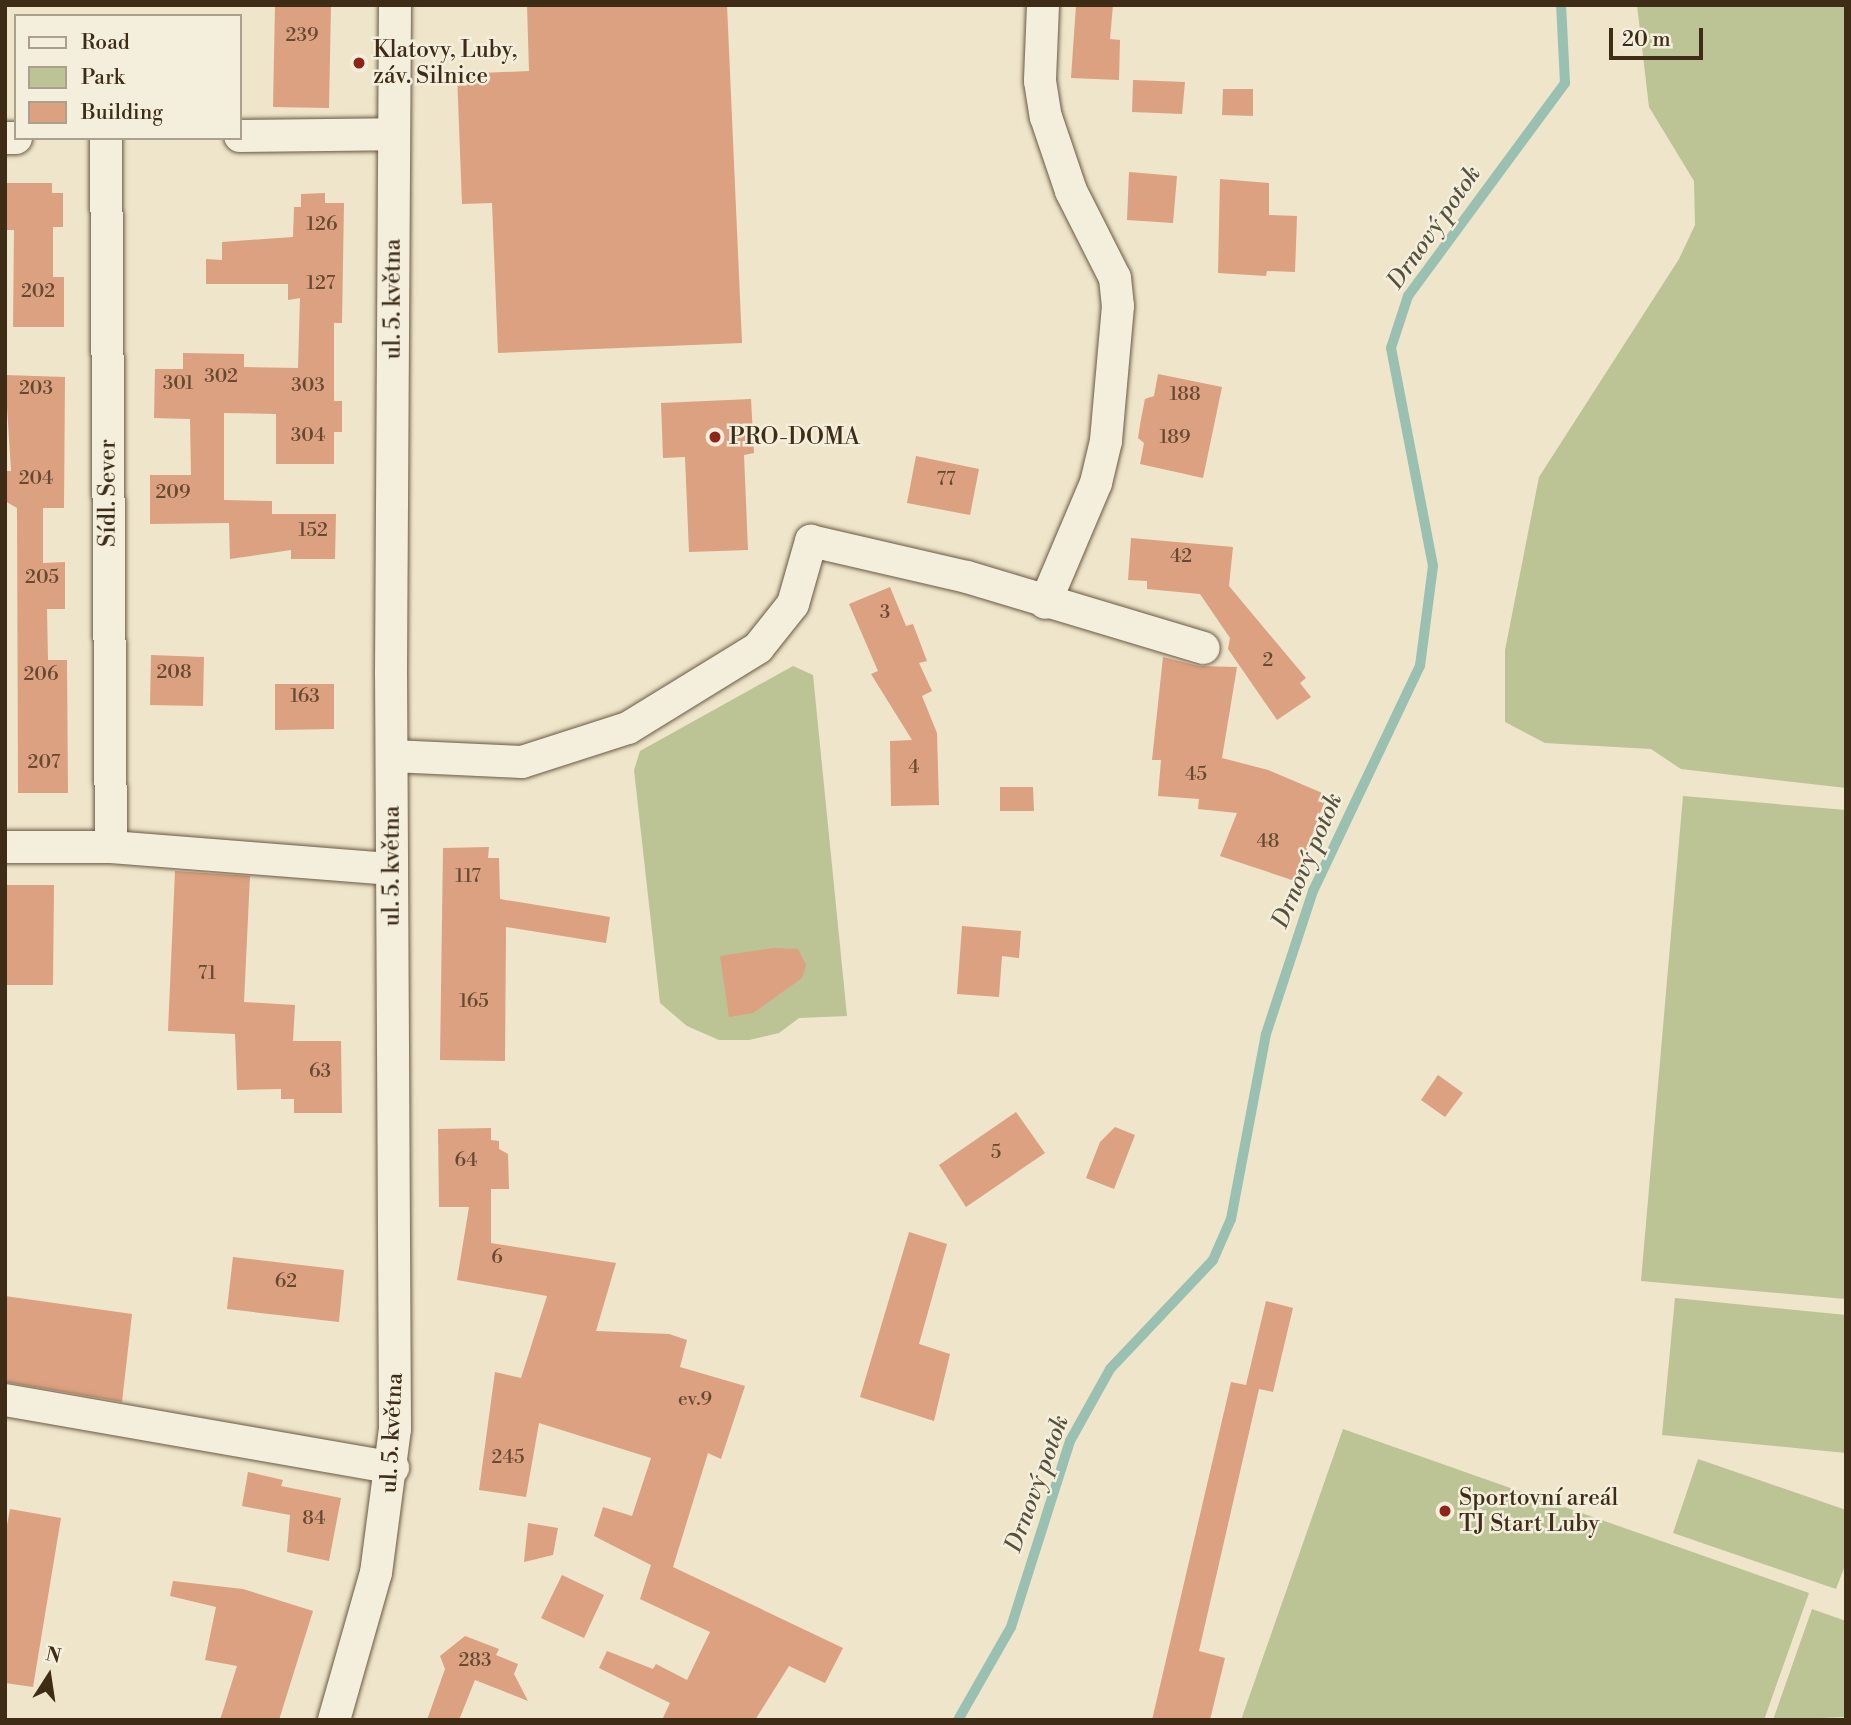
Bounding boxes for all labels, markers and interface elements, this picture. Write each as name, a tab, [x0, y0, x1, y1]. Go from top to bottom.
legend	[14, 14, 242, 140]
scale bar	[1613, 14, 1708, 58]
house number: 239	[286, 25, 318, 47]
text: 20 m	[1622, 27, 1671, 53]
text: Road	[81, 30, 130, 56]
place label: Klatovy, Luby, záv. Silnice	[373, 36, 517, 90]
marker: Klatovy, Luby, záv. Silnice	[351, 55, 367, 71]
text: Park	[81, 65, 125, 91]
text: Building	[81, 100, 163, 126]
water label: Drnový potok	[1382, 161, 1488, 295]
house number: 126	[307, 214, 337, 236]
street label: ul. 5. května	[379, 239, 407, 359]
house number: 127	[307, 273, 335, 295]
house number: 202	[21, 281, 55, 303]
house number: 302	[204, 366, 238, 388]
house number: 301	[163, 373, 193, 395]
house number: 303	[291, 375, 325, 397]
house number: 203	[19, 378, 53, 400]
house number: 188	[1169, 384, 1201, 406]
place label: PRO-DOMA	[729, 423, 860, 451]
house number: 304	[291, 425, 325, 447]
house number: 189	[1160, 427, 1190, 449]
marker: PRO-DOMA	[707, 429, 723, 445]
street label: Sídl. Sever	[94, 439, 122, 547]
house number: 204	[19, 468, 53, 490]
house number: 77	[936, 469, 956, 491]
house number: 209	[156, 482, 190, 504]
house number: 152	[298, 520, 328, 542]
house number: 42	[1170, 546, 1192, 568]
house number: 205	[25, 567, 59, 589]
house number: 3	[880, 602, 890, 624]
house number: 2	[1263, 650, 1273, 672]
house number: 208	[156, 662, 192, 684]
house number: 206	[24, 664, 58, 686]
house number: 163	[290, 686, 320, 708]
house number: 207	[28, 752, 60, 774]
house number: 4	[908, 757, 920, 779]
house number: 45	[1185, 764, 1207, 786]
water label: Drnový potok	[1267, 789, 1349, 933]
street label: ul. 5. května	[378, 806, 406, 926]
house number: 48	[1257, 831, 1279, 853]
house number: 117	[455, 866, 481, 888]
house number: 71	[198, 963, 216, 985]
house number: 165	[459, 991, 489, 1013]
house number: 63	[309, 1061, 331, 1083]
house number: 5	[991, 1142, 1001, 1164]
house number: 64	[454, 1150, 478, 1172]
house number: 6	[491, 1247, 503, 1269]
house number: 62	[275, 1271, 297, 1293]
street label: ul. 5. května	[375, 1372, 409, 1494]
house number: ev.9	[678, 1389, 712, 1411]
water label: Drnový potok	[1000, 1412, 1076, 1556]
house number: 245	[492, 1447, 524, 1469]
place label: Sportovní areál TJ Start Luby	[1459, 1484, 1618, 1538]
marker: Sportovní areál TJ Start Luby	[1437, 1503, 1453, 1519]
house number: 84	[302, 1508, 326, 1530]
north arrow	[14, 1641, 84, 1711]
text: N	[44, 1642, 63, 1669]
house number: 283	[459, 1650, 491, 1672]

